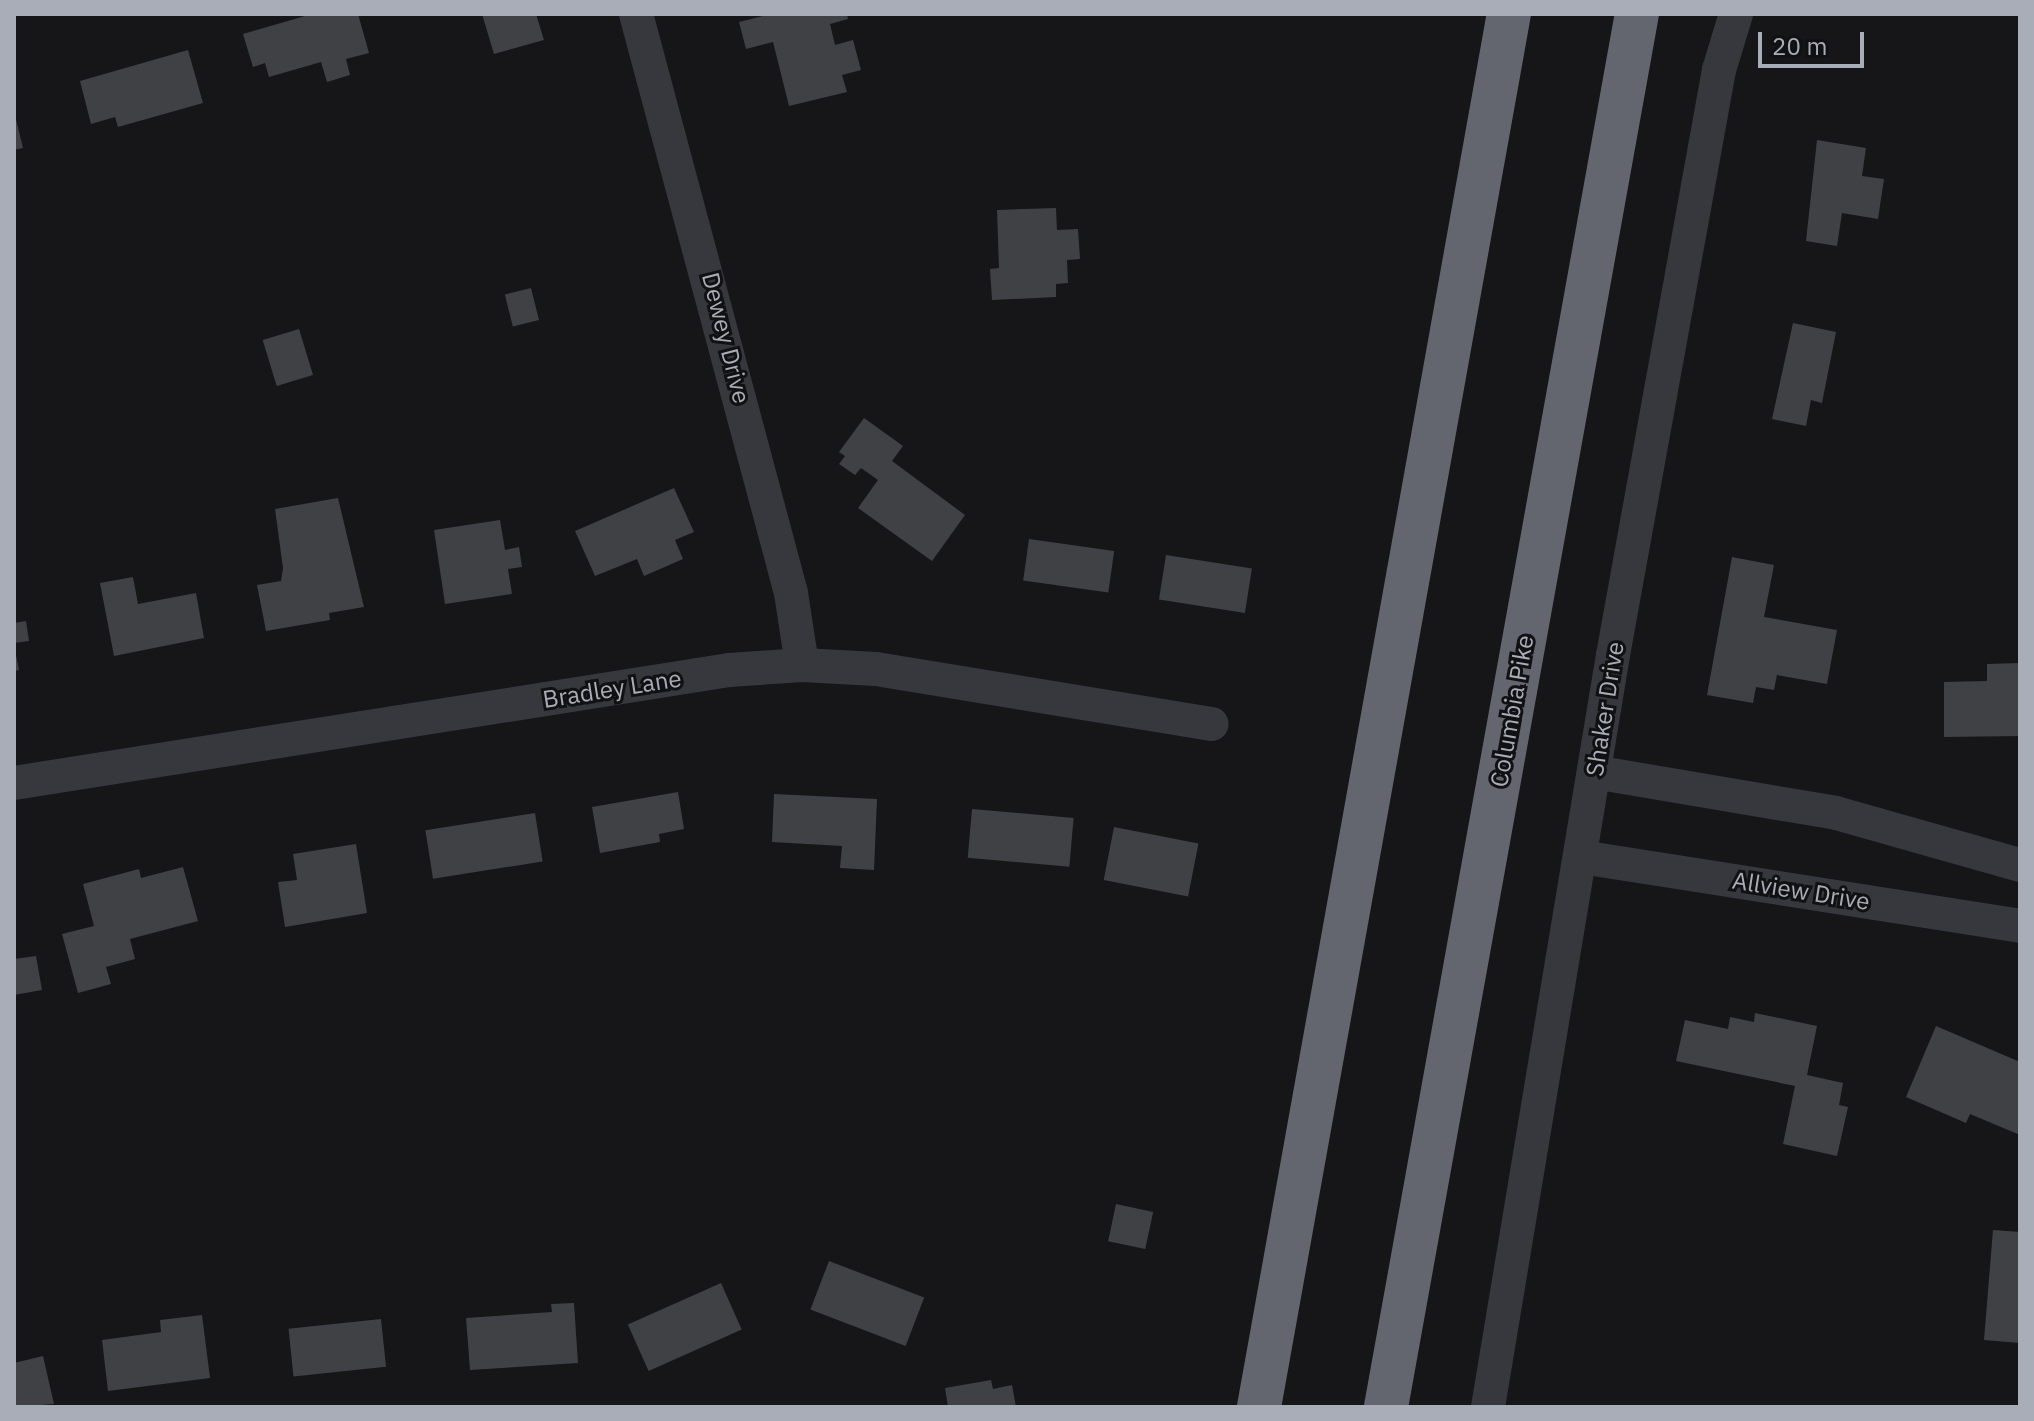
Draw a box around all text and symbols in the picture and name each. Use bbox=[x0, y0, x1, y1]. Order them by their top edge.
scale bar bbox=[1762, 16, 1868, 66]
text: 20 m bbox=[1772, 30, 1827, 62]
street label: Dewey Drive bbox=[696, 270, 756, 406]
street label: Columbia Pike bbox=[1484, 633, 1540, 789]
street label: Shaker Drive bbox=[1580, 640, 1630, 778]
street label: Bradley Lane bbox=[541, 664, 683, 714]
street label: Allview Drive bbox=[1730, 866, 1872, 916]

